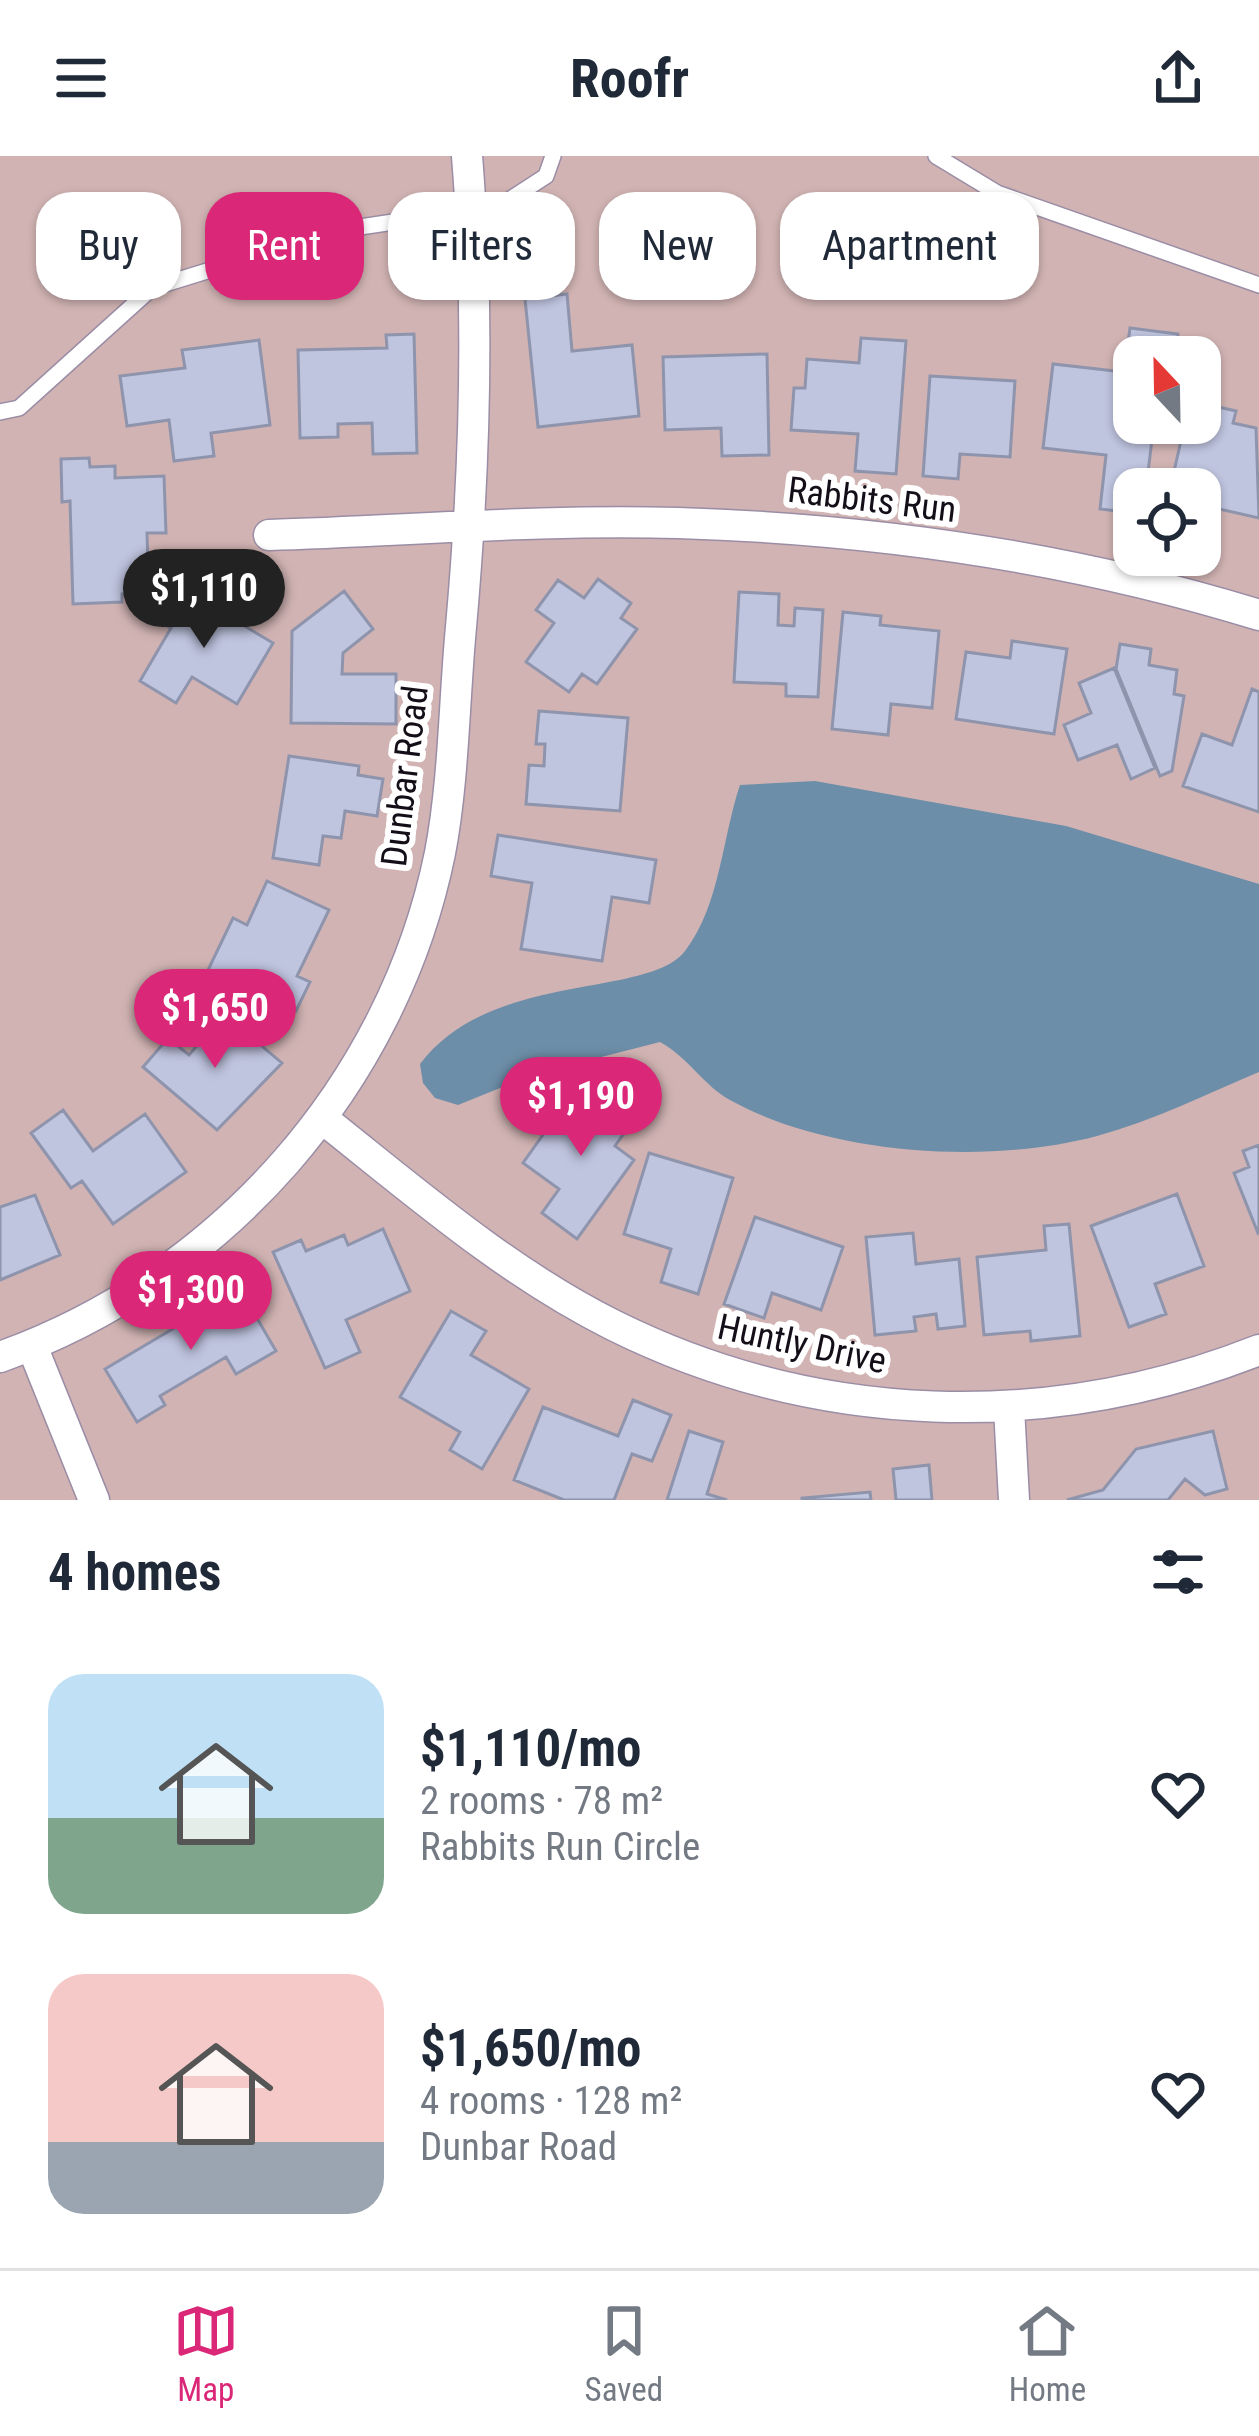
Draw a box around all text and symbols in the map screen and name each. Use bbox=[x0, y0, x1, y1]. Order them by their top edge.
icon: menu bbox=[48, 45, 114, 111]
icon: share bbox=[1145, 45, 1211, 111]
text: Roofr bbox=[570, 47, 689, 110]
chip: Buy bbox=[36, 192, 181, 300]
chip: Rent bbox=[205, 192, 364, 300]
chip: Filters bbox=[388, 192, 575, 300]
chip: New bbox=[599, 192, 756, 300]
chip: Apartment bbox=[780, 192, 1039, 300]
north arrow bbox=[1113, 336, 1221, 444]
map controls bbox=[1113, 336, 1221, 576]
button: locate bbox=[1113, 468, 1221, 576]
street label: Rabbits Run bbox=[785, 469, 959, 531]
pin: $1,110 bbox=[106, 549, 302, 651]
text: $1,110 bbox=[150, 565, 258, 611]
street label: Dunbar Road bbox=[373, 683, 437, 869]
pin: $1,650 bbox=[117, 969, 313, 1071]
text: $1,650 bbox=[161, 985, 269, 1031]
pin: $1,190 bbox=[483, 1057, 679, 1159]
text: $1,190 bbox=[527, 1073, 635, 1119]
pin: $1,300 bbox=[93, 1251, 289, 1353]
text: $1,300 bbox=[137, 1267, 245, 1313]
street label: Huntly Drive bbox=[714, 1306, 890, 1382]
icon: filters bbox=[1145, 1539, 1211, 1605]
text: 4 homes bbox=[48, 1543, 221, 1602]
text: $1,110/mo bbox=[420, 1719, 641, 1778]
icon: home bbox=[144, 1722, 288, 1866]
icon: heart bbox=[1145, 1761, 1211, 1827]
text: 2 rooms · 78 m² bbox=[420, 1778, 663, 1824]
text: Rabbits Run Circle bbox=[420, 1824, 700, 1870]
text: $1,650/mo bbox=[420, 2019, 641, 2078]
icon: home bbox=[144, 2022, 288, 2166]
icon: heart bbox=[1145, 2061, 1211, 2127]
text: 4 rooms · 128 m² bbox=[420, 2078, 682, 2124]
text: Dunbar Road bbox=[420, 2124, 617, 2170]
tab: Map bbox=[173, 2298, 239, 2409]
tab: Saved bbox=[585, 2298, 663, 2409]
tab: Home bbox=[1009, 2298, 1086, 2409]

